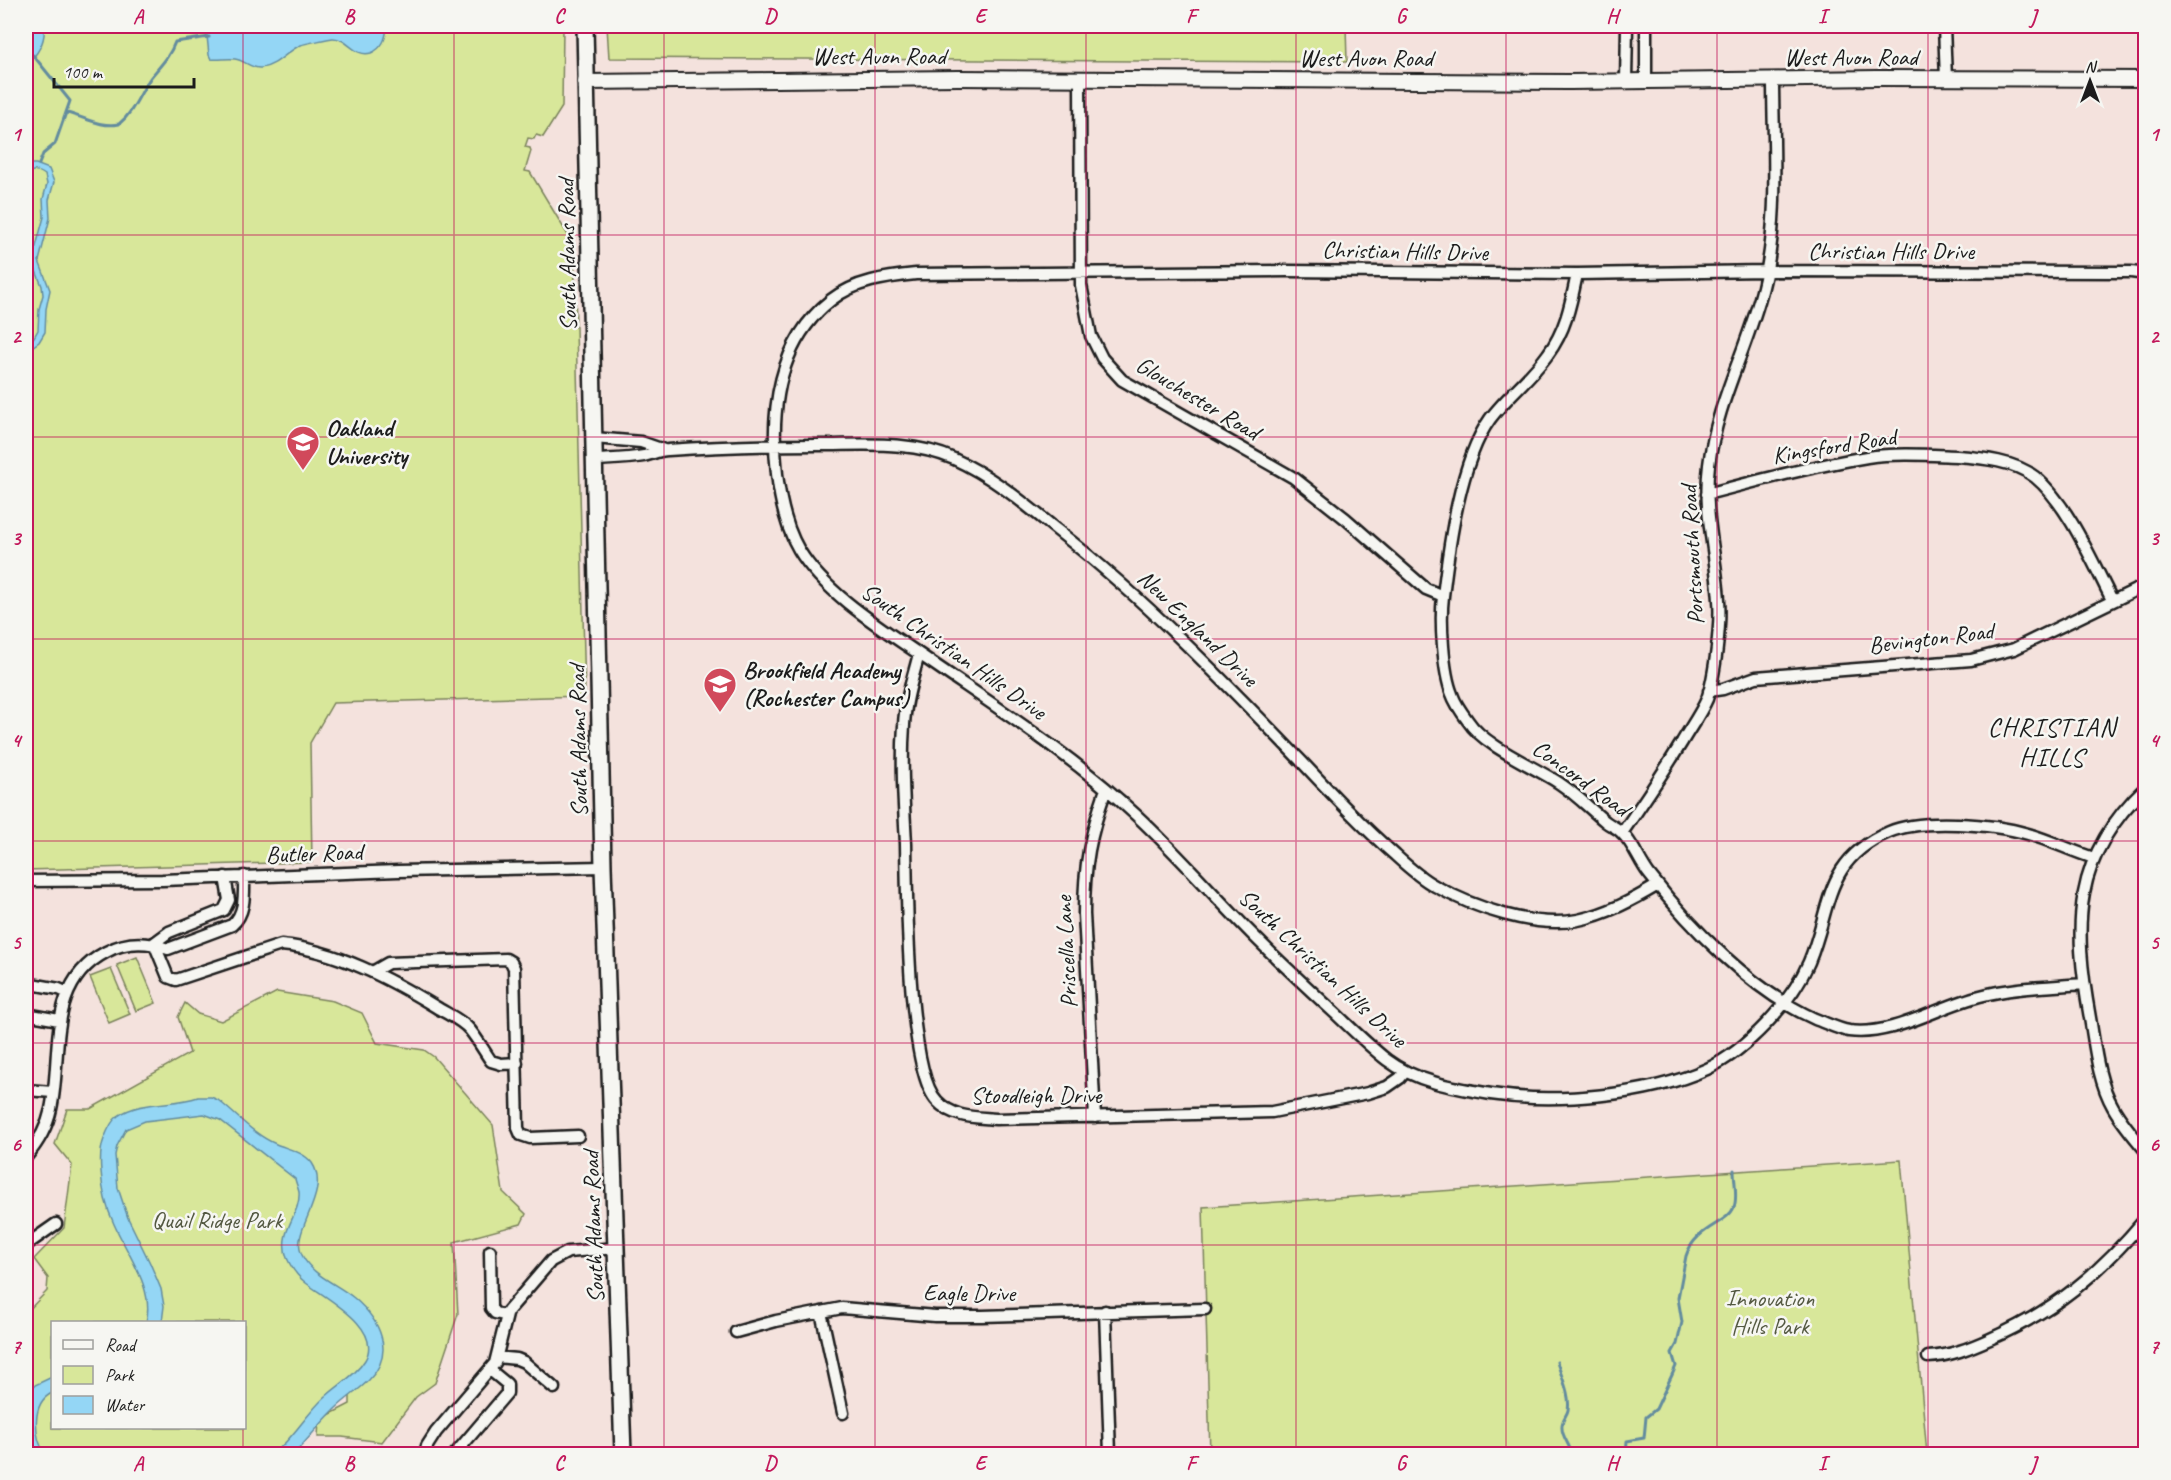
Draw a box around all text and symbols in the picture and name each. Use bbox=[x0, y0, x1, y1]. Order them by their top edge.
text: A bbox=[133, 4, 145, 29]
text: B bbox=[344, 4, 356, 29]
text: C bbox=[554, 4, 566, 29]
text: D bbox=[764, 4, 778, 29]
text: E bbox=[975, 4, 989, 29]
text: F bbox=[1186, 4, 1200, 29]
text: G bbox=[1396, 4, 1409, 29]
text: H bbox=[1606, 4, 1621, 29]
text: I bbox=[1818, 4, 1831, 29]
text: J bbox=[2028, 4, 2040, 29]
street label: West Avon Road bbox=[812, 41, 949, 71]
street label: West Avon Road bbox=[1784, 42, 1921, 72]
street label: West Avon Road bbox=[1299, 43, 1436, 73]
scale bar bbox=[54, 51, 194, 89]
north arrow bbox=[2060, 51, 2120, 111]
text: N bbox=[2085, 57, 2098, 77]
text: 100 m bbox=[63, 61, 104, 83]
text: 1 bbox=[12, 122, 23, 147]
text: 1 bbox=[2150, 122, 2161, 147]
street label: South Adams Road bbox=[551, 175, 583, 331]
street label: Christian Hills Drive bbox=[1322, 235, 1490, 267]
street label: Christian Hills Drive bbox=[1808, 236, 1976, 266]
text: 2 bbox=[12, 324, 23, 349]
text: 2 bbox=[2150, 324, 2161, 349]
street label: Glouchester Road bbox=[1131, 349, 1268, 449]
place label: Oakland University bbox=[326, 413, 410, 471]
street label: Kingsford Road bbox=[1770, 421, 1901, 471]
school or university icon: Oakland University bbox=[285, 424, 321, 471]
street label: Portsmouth Road bbox=[1673, 481, 1711, 625]
text: 3 bbox=[12, 526, 23, 551]
text: 3 bbox=[2150, 526, 2161, 551]
street label: New England Drive bbox=[1131, 563, 1266, 695]
street label: South Christian Hills Drive bbox=[856, 576, 1054, 727]
street label: Bevington Road bbox=[1867, 615, 1999, 661]
place label: Brookfield Academy (Rochester Campus) bbox=[743, 655, 911, 713]
street label: South Adams Road bbox=[562, 661, 594, 817]
school or university icon: Brookfield Academy (Rochester Campus) bbox=[702, 666, 738, 713]
district label: CHRISTIAN HILLS bbox=[1988, 711, 2119, 774]
text: 4 bbox=[12, 728, 24, 753]
text: 4 bbox=[2150, 728, 2162, 753]
street label: Concord Road bbox=[1527, 733, 1638, 825]
street label: Butler Road bbox=[265, 836, 366, 870]
street label: South Christian Hills Drive bbox=[1233, 882, 1415, 1055]
street label: Priscella Lane bbox=[1048, 893, 1084, 1009]
text: 5 bbox=[12, 930, 23, 955]
text: 5 bbox=[2150, 930, 2161, 955]
street label: Stoodleigh Drive bbox=[971, 1080, 1104, 1110]
text: 6 bbox=[11, 1132, 22, 1157]
text: 6 bbox=[2149, 1132, 2160, 1157]
street label: South Adams Road bbox=[575, 1147, 611, 1304]
park label: Quail Ridge Park bbox=[152, 1205, 284, 1235]
street label: Eagle Drive bbox=[923, 1278, 1017, 1308]
park label: Innovation Hills Park bbox=[1726, 1283, 1815, 1341]
legend bbox=[51, 1321, 246, 1429]
text: 7 bbox=[12, 1334, 23, 1359]
text: Road bbox=[105, 1334, 138, 1356]
text: 7 bbox=[2150, 1334, 2161, 1359]
text: Park bbox=[105, 1364, 135, 1386]
text: Water bbox=[105, 1394, 146, 1416]
text: A bbox=[133, 1451, 145, 1476]
text: B bbox=[344, 1451, 356, 1476]
text: C bbox=[554, 1451, 566, 1476]
text: D bbox=[764, 1451, 778, 1476]
text: E bbox=[975, 1451, 989, 1476]
text: F bbox=[1186, 1451, 1200, 1476]
text: G bbox=[1396, 1451, 1409, 1476]
text: H bbox=[1606, 1451, 1621, 1476]
text: I bbox=[1818, 1451, 1831, 1476]
text: J bbox=[2028, 1451, 2040, 1476]

